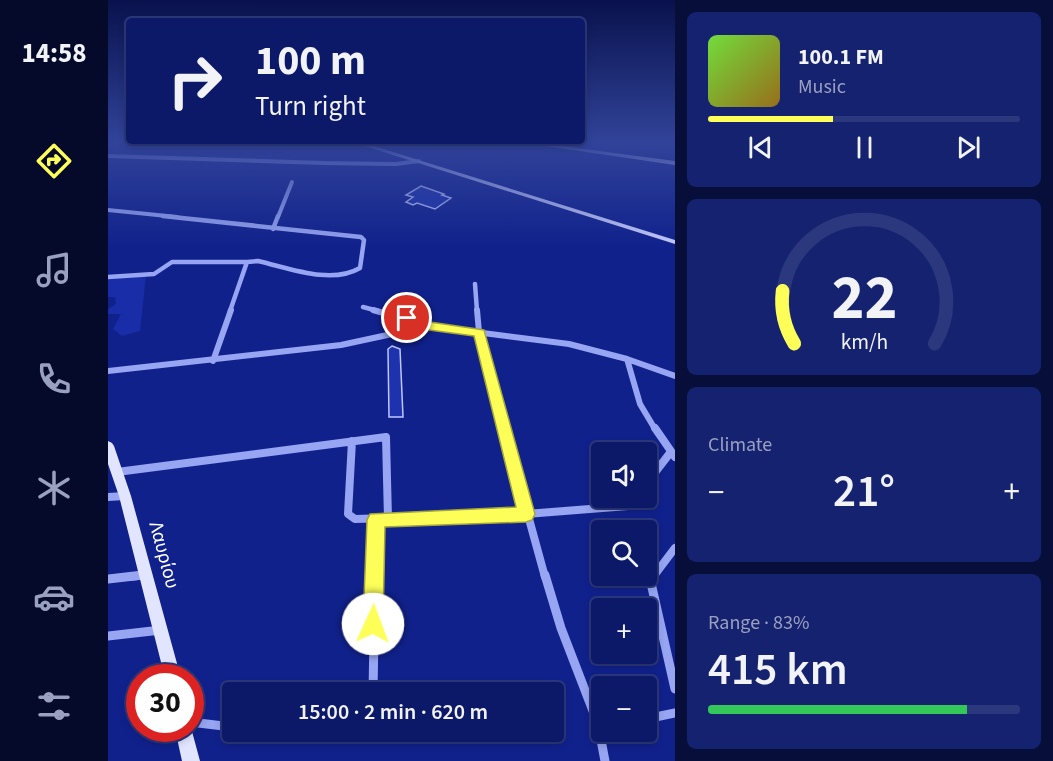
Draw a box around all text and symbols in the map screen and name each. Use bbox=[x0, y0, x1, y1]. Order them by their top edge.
text: 100 m bbox=[255, 31, 366, 91]
text: 14:58 bbox=[21, 34, 87, 73]
text: 100.1 FM bbox=[798, 41, 884, 73]
icon: right bbox=[156, 42, 234, 120]
text: Music bbox=[798, 73, 846, 101]
text: Turn right bbox=[255, 87, 366, 126]
icon: previous bbox=[744, 131, 777, 164]
icon: pause bbox=[848, 131, 881, 164]
icon: next bbox=[952, 131, 985, 164]
icon: directions bbox=[33, 140, 75, 182]
icon: music bbox=[33, 249, 75, 291]
text: 22 bbox=[831, 254, 897, 343]
pin bbox=[381, 292, 432, 343]
icon: arrive bbox=[390, 301, 423, 334]
text: km/h bbox=[840, 327, 888, 358]
icon: phone bbox=[33, 358, 75, 400]
text: Climate bbox=[708, 431, 772, 459]
map controls bbox=[591, 442, 657, 742]
button: sound bbox=[591, 442, 657, 508]
text: 21° bbox=[833, 460, 895, 524]
icon: climate bbox=[33, 467, 75, 509]
text: − bbox=[708, 469, 724, 516]
text: + bbox=[1004, 469, 1020, 516]
street label: Λαυρίου bbox=[142, 518, 186, 592]
button: search bbox=[591, 520, 657, 586]
icon: car bbox=[33, 576, 75, 618]
position arrow bbox=[341, 592, 405, 656]
button: + bbox=[591, 598, 657, 664]
text: Range · 83% bbox=[708, 609, 809, 637]
text: 415 km bbox=[708, 638, 848, 702]
speed limit sign: 30 bbox=[126, 664, 204, 742]
button: − bbox=[591, 676, 657, 742]
icon: filters bbox=[33, 685, 75, 727]
text: 15:00 · 2 min · 620 m bbox=[298, 696, 488, 728]

